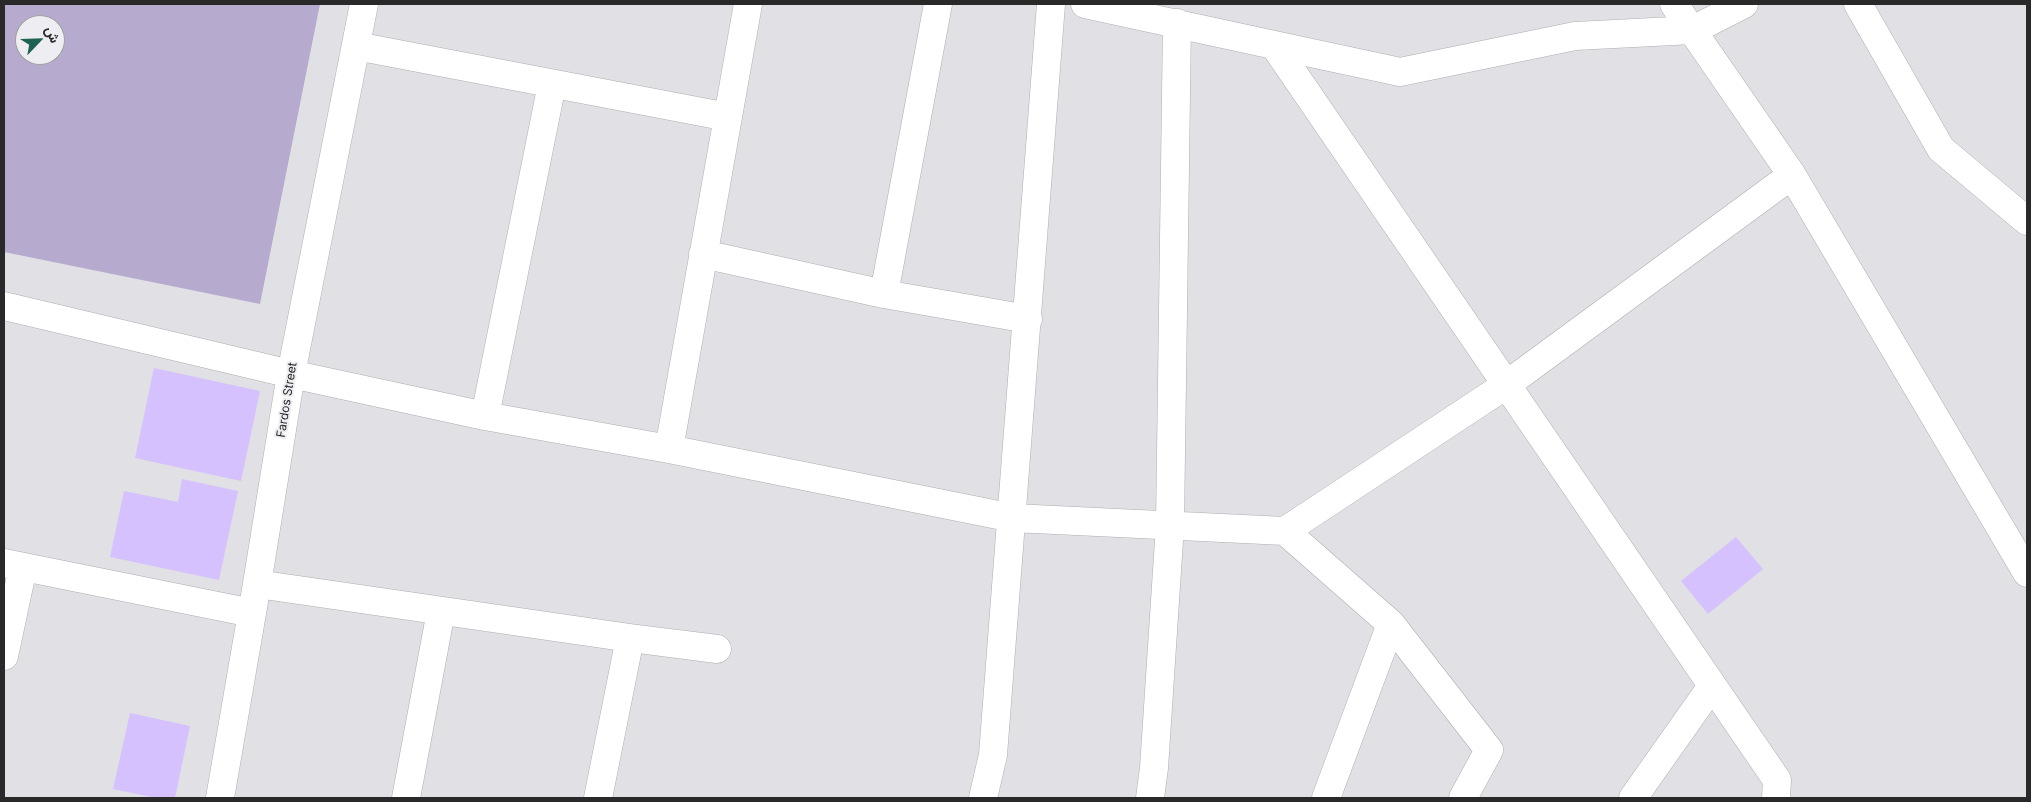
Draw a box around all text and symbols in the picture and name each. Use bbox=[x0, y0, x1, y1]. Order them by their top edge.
north arrow bbox=[15, 15, 65, 65]
text: ش bbox=[42, 23, 64, 45]
street label: Fardos Street bbox=[274, 361, 300, 439]

